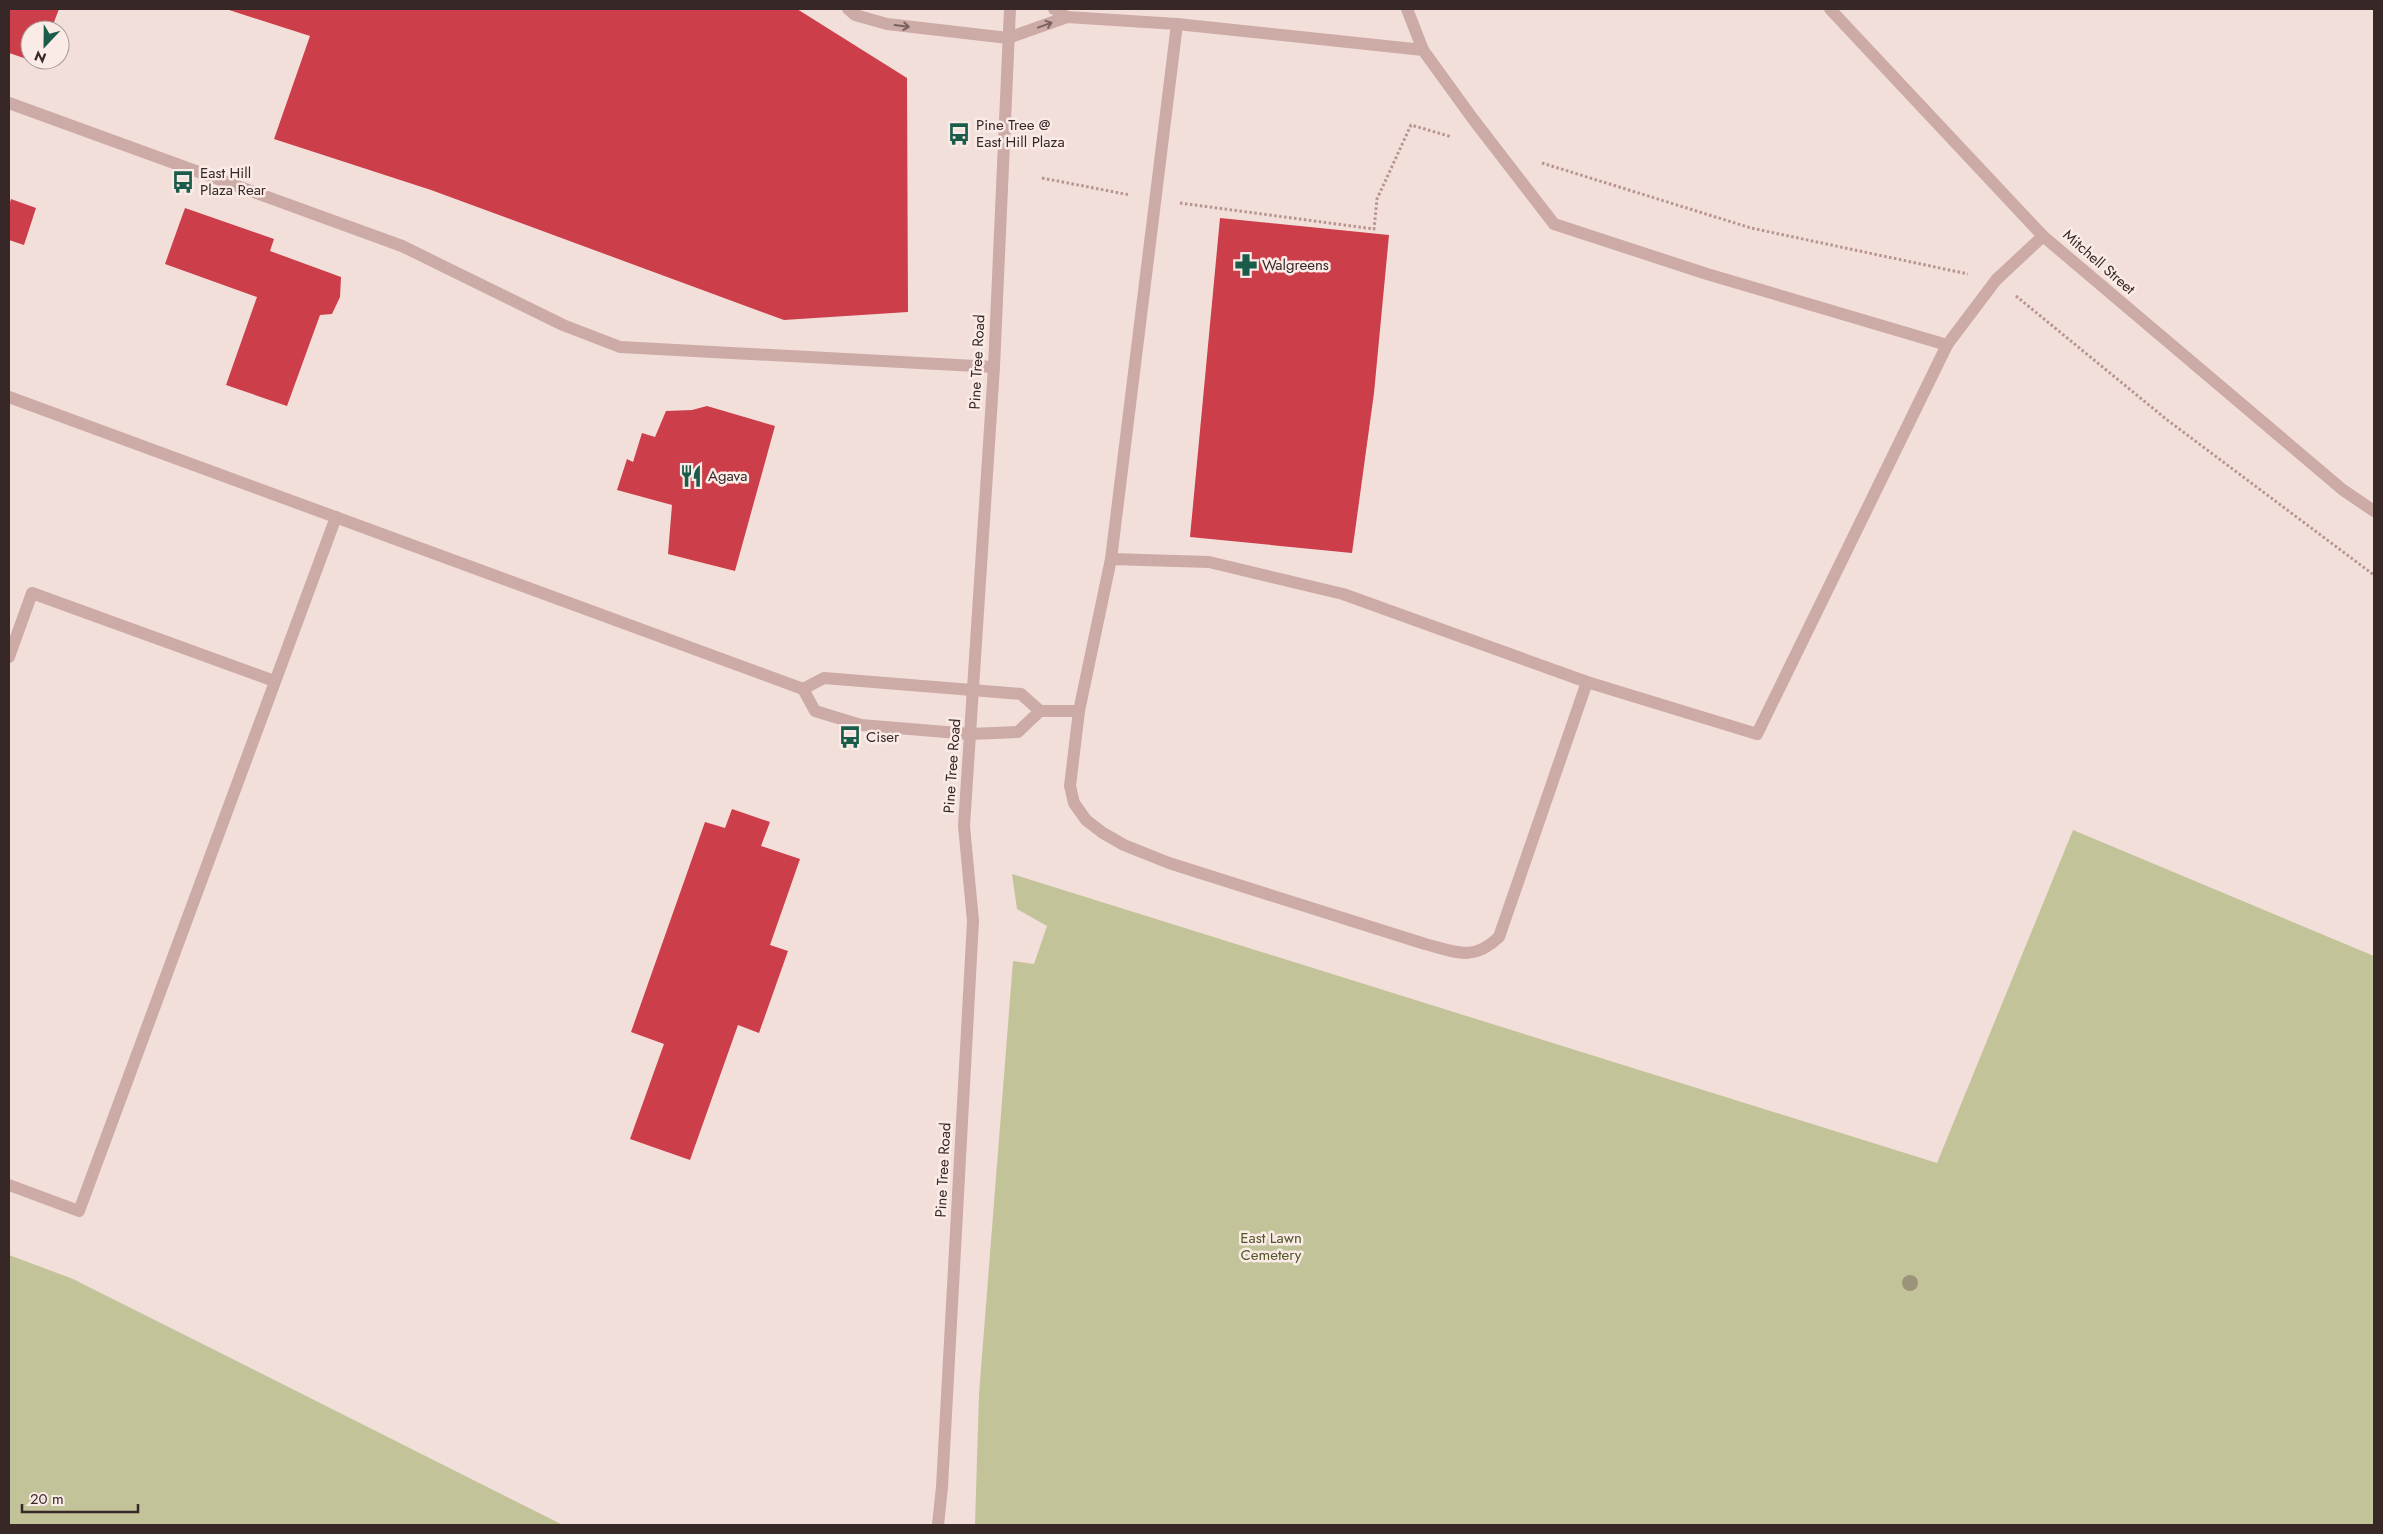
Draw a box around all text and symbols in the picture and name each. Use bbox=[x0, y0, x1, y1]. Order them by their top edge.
north arrow bbox=[20, 20, 70, 70]
one-way arrow bbox=[1036, 20, 1052, 29]
one-way arrow bbox=[894, 21, 910, 31]
text: N bbox=[31, 46, 49, 68]
place label: Pine Tree @ East Hill Plaza bbox=[976, 114, 1065, 153]
bus stop icon: Pine Tree @ East Hill Plaza bbox=[946, 121, 972, 147]
place label: East Hill Plaza Rear bbox=[200, 162, 267, 201]
bus stop icon: East Hill Plaza Rear bbox=[170, 169, 196, 195]
street label: Mitchell Street bbox=[2058, 224, 2140, 300]
pharmacy icon: Walgreens bbox=[1233, 252, 1259, 278]
place label: Walgreens bbox=[1262, 254, 1329, 276]
street label: Pine Tree Road bbox=[964, 314, 990, 410]
restaurant icon: Agava bbox=[678, 463, 704, 489]
place label: Agava bbox=[708, 465, 747, 487]
street label: Pine Tree Road bbox=[938, 718, 966, 814]
bus stop icon: Ciser bbox=[837, 724, 863, 750]
place label: Ciser bbox=[866, 726, 900, 748]
street label: Pine Tree Road bbox=[930, 1122, 956, 1218]
park label: East Lawn Cemetery bbox=[1240, 1227, 1302, 1266]
scale bar bbox=[22, 1482, 139, 1514]
text: 20 m bbox=[30, 1488, 64, 1510]

